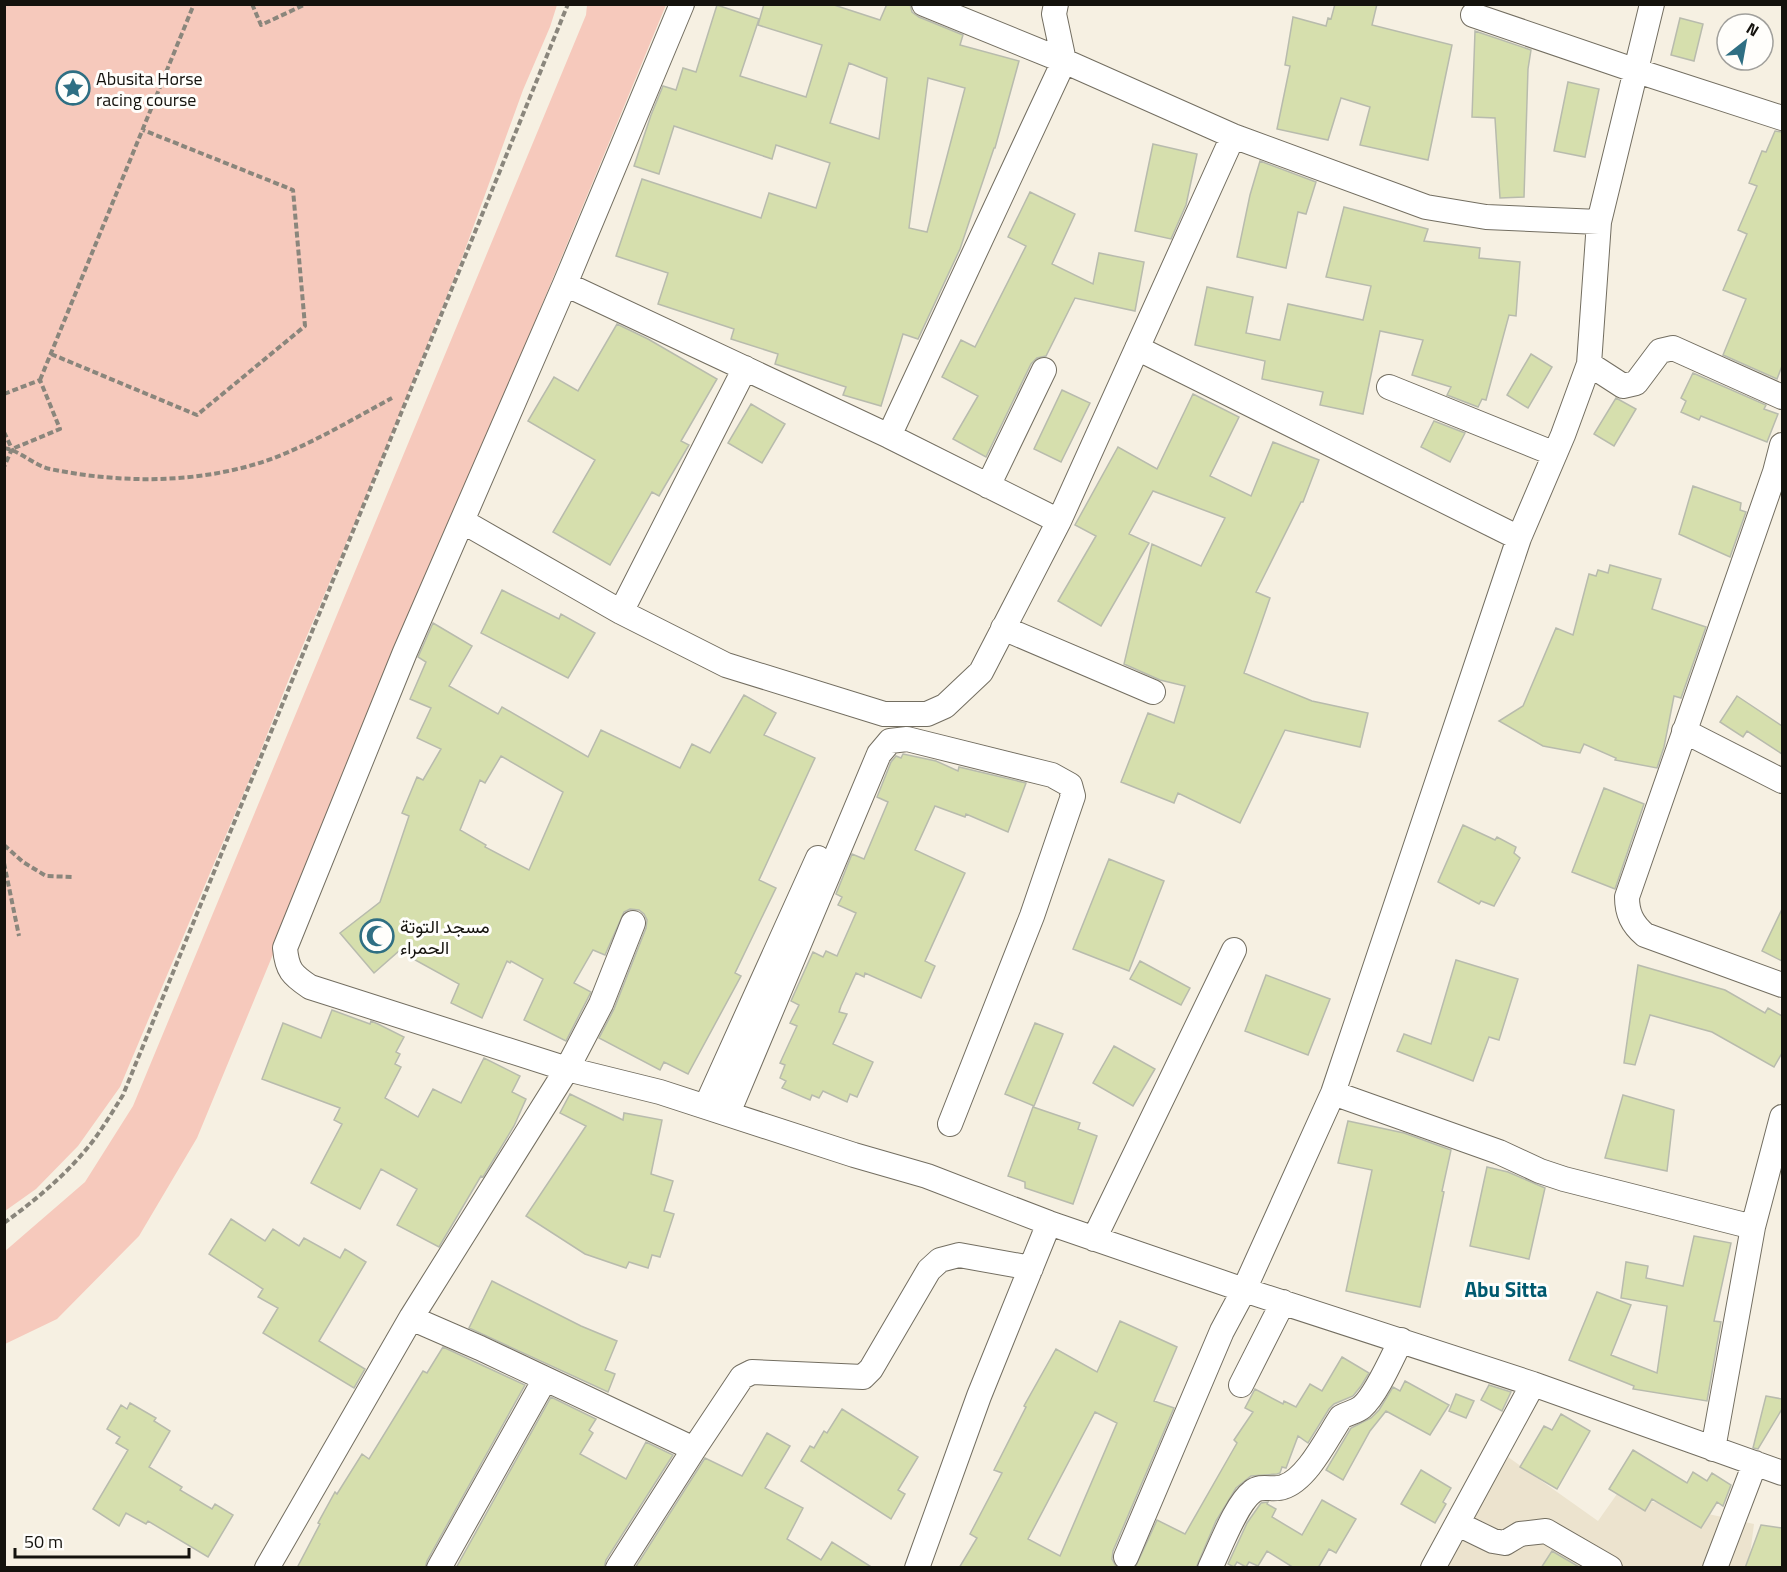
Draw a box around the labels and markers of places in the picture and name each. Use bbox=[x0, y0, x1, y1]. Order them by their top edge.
place label: Abusita Horse racing course bbox=[96, 65, 203, 113]
place icon: Abusita Horse racing course bbox=[55, 70, 91, 106]
place label: مسجد التوتة الحمراء bbox=[400, 913, 490, 961]
mosque icon: مسجد التوتة الحمراء bbox=[359, 918, 395, 954]

